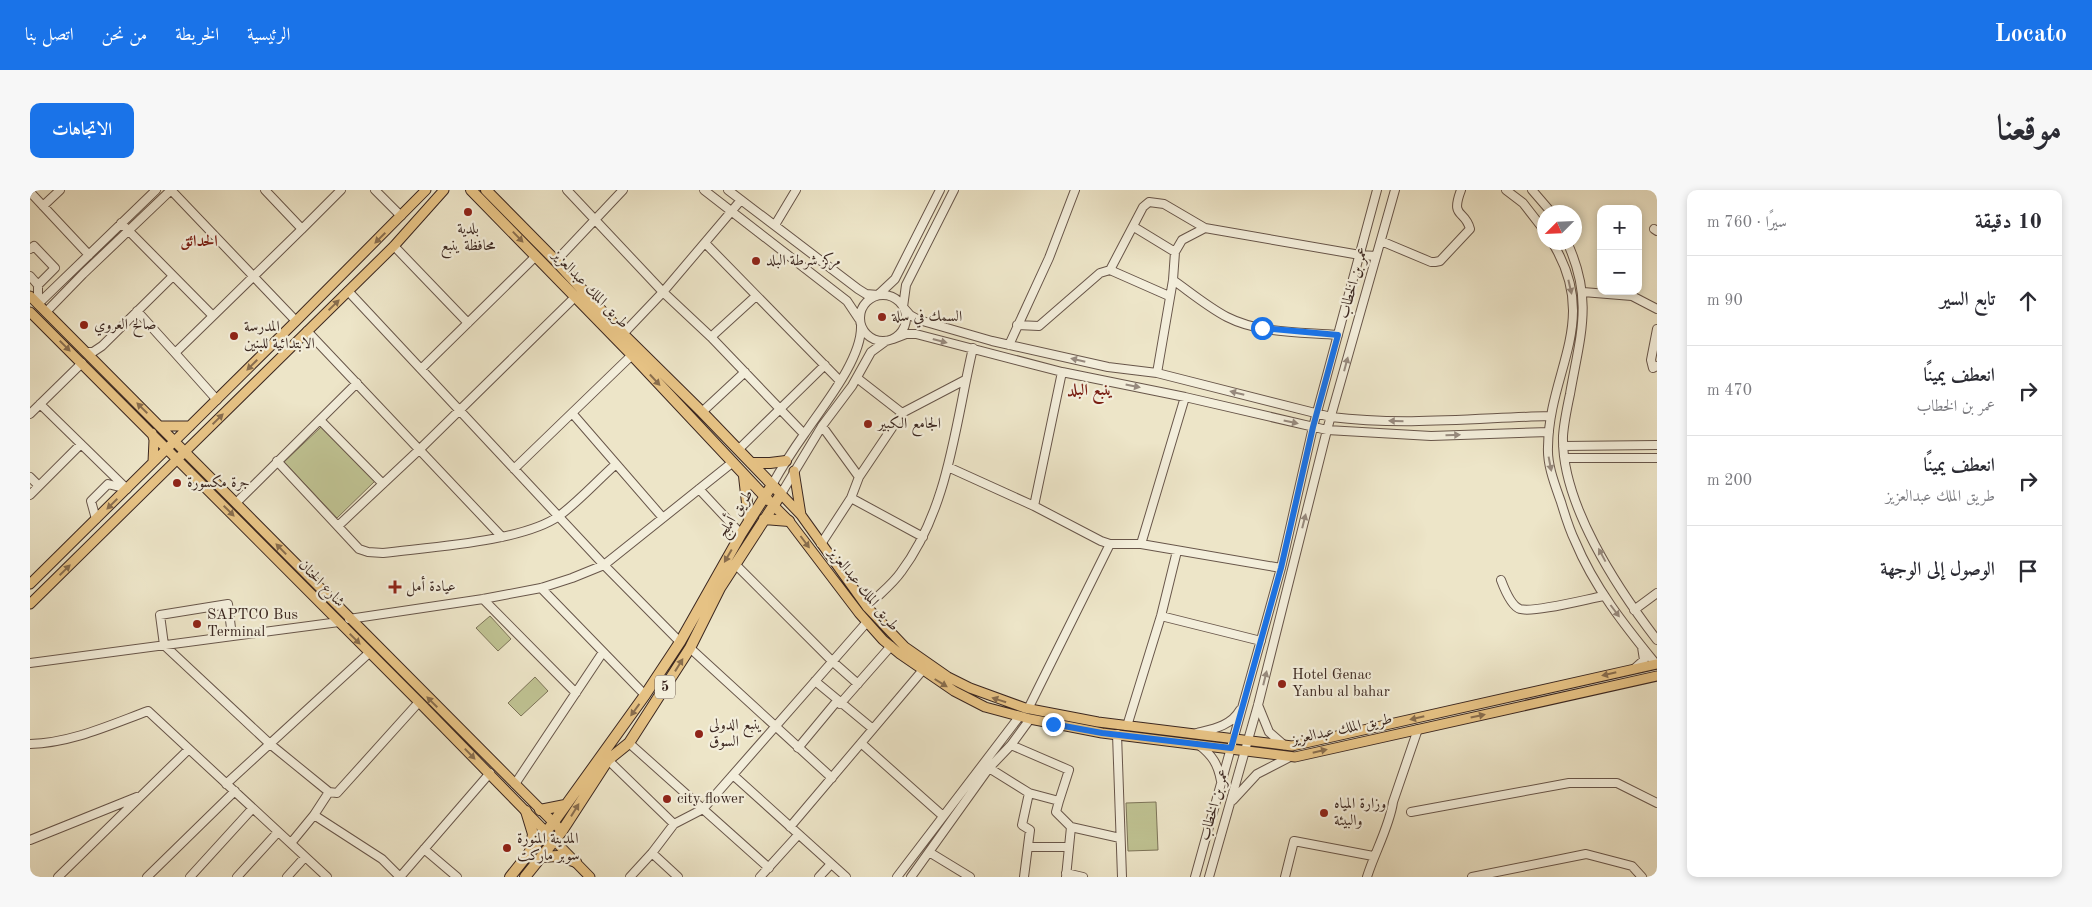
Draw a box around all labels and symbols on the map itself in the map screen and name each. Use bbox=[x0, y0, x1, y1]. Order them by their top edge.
north arrow bbox=[1537, 205, 1582, 250]
marker: بلدية محافظة ينبع bbox=[462, 206, 474, 218]
place label: بلدية محافظة ينبع bbox=[441, 222, 495, 259]
one-way arrow bbox=[512, 231, 524, 243]
one-way arrow bbox=[374, 232, 386, 244]
district label: الحدائق bbox=[180, 234, 218, 251]
street label: عمر بن الخطاب bbox=[1337, 246, 1372, 321]
street label: طريق الملك عبدالعزيز bbox=[547, 247, 631, 333]
place label: مركز شرطة البلد bbox=[766, 252, 841, 271]
marker: مركز شرطة البلد bbox=[750, 255, 762, 267]
one-way arrow bbox=[1566, 280, 1574, 295]
one-way arrow bbox=[328, 299, 340, 311]
place label: السمك في سلة bbox=[891, 309, 962, 328]
marker: السمك في سلة bbox=[876, 311, 888, 323]
route start bbox=[1251, 317, 1274, 340]
place label: صالح العروي bbox=[94, 318, 157, 338]
marker: صالح العروي bbox=[78, 319, 90, 331]
place label: المدرسة الابتدائية للبنين bbox=[244, 320, 315, 352]
marker: المدرسة الابتدائية للبنين bbox=[228, 330, 240, 342]
one-way arrow bbox=[933, 337, 948, 345]
one-way arrow bbox=[58, 340, 70, 352]
one-way arrow bbox=[1070, 356, 1085, 364]
one-way arrow bbox=[1342, 356, 1350, 371]
one-way arrow bbox=[246, 359, 258, 371]
one-way arrow bbox=[649, 373, 661, 385]
district label: ينبع البلد bbox=[1067, 382, 1113, 405]
one-way arrow bbox=[1125, 382, 1140, 390]
one-way arrow bbox=[1229, 389, 1244, 397]
one-way arrow bbox=[137, 402, 149, 414]
one-way arrow bbox=[212, 413, 224, 425]
place label: الجامع الكبير bbox=[876, 415, 941, 437]
one-way arrow bbox=[1388, 417, 1404, 425]
marker: الجامع الكبير bbox=[862, 418, 874, 430]
one-way arrow bbox=[1284, 418, 1299, 426]
one-way arrow bbox=[1445, 431, 1461, 439]
one-way arrow bbox=[1546, 456, 1554, 471]
place label: جرة مكسورة bbox=[187, 474, 250, 491]
marker: جرة مكسورة bbox=[171, 477, 183, 489]
street label: طريق أملج bbox=[711, 485, 761, 543]
one-way arrow bbox=[106, 497, 118, 509]
one-way arrow bbox=[223, 504, 235, 516]
one-way arrow bbox=[1301, 513, 1309, 528]
one-way arrow bbox=[800, 535, 810, 549]
one-way arrow bbox=[275, 543, 287, 555]
street label: طريق الملك عبدالعزيز bbox=[823, 544, 901, 635]
one-way arrow bbox=[1598, 548, 1606, 562]
one-way arrow bbox=[724, 550, 733, 563]
street label: شارع الحنان bbox=[292, 558, 347, 613]
one-way arrow bbox=[59, 564, 71, 576]
place label: عيادة أمل bbox=[406, 575, 456, 597]
marker: عيادة أمل bbox=[388, 580, 402, 594]
one-way arrow bbox=[1609, 604, 1620, 617]
place label: SAPTCO Bus Terminal bbox=[207, 608, 298, 640]
marker: SAPTCO Bus Terminal bbox=[191, 618, 203, 630]
one-way arrow bbox=[349, 633, 361, 645]
one-way arrow bbox=[674, 658, 684, 671]
place label: Hotel Genac Yanbu al bahar bbox=[1292, 668, 1390, 700]
one-way arrow bbox=[1602, 670, 1617, 678]
one-way arrow bbox=[1261, 671, 1269, 686]
road number: 5 bbox=[655, 676, 675, 698]
one-way arrow bbox=[934, 678, 947, 687]
marker: Hotel Genac Yanbu al bahar bbox=[1276, 678, 1288, 690]
one-way arrow bbox=[426, 696, 438, 708]
one-way arrow bbox=[991, 696, 1006, 704]
one-way arrow bbox=[629, 703, 640, 716]
one-way arrow bbox=[1471, 711, 1487, 719]
street label: طريق الملك عبدالعزيز bbox=[1288, 712, 1394, 749]
route end bbox=[1042, 713, 1065, 736]
one-way arrow bbox=[1408, 714, 1424, 722]
place label: ينبع الدولى السوق bbox=[709, 718, 762, 750]
marker: ينبع الدولى السوق bbox=[693, 728, 705, 740]
one-way arrow bbox=[464, 747, 476, 759]
one-way arrow bbox=[1312, 747, 1327, 755]
street label: عمر بن الخطاب bbox=[1198, 768, 1233, 843]
place label: city flower bbox=[677, 792, 744, 807]
marker: city flower bbox=[661, 793, 673, 805]
place label: وزارة المياه والبيئة bbox=[1334, 797, 1386, 829]
one-way arrow bbox=[570, 803, 580, 817]
marker: وزارة المياه والبيئة bbox=[1318, 807, 1330, 819]
place label: المدينة المنورة سوبر ماركت bbox=[517, 832, 579, 864]
marker: المدينة المنورة سوبر ماركت bbox=[501, 842, 513, 854]

